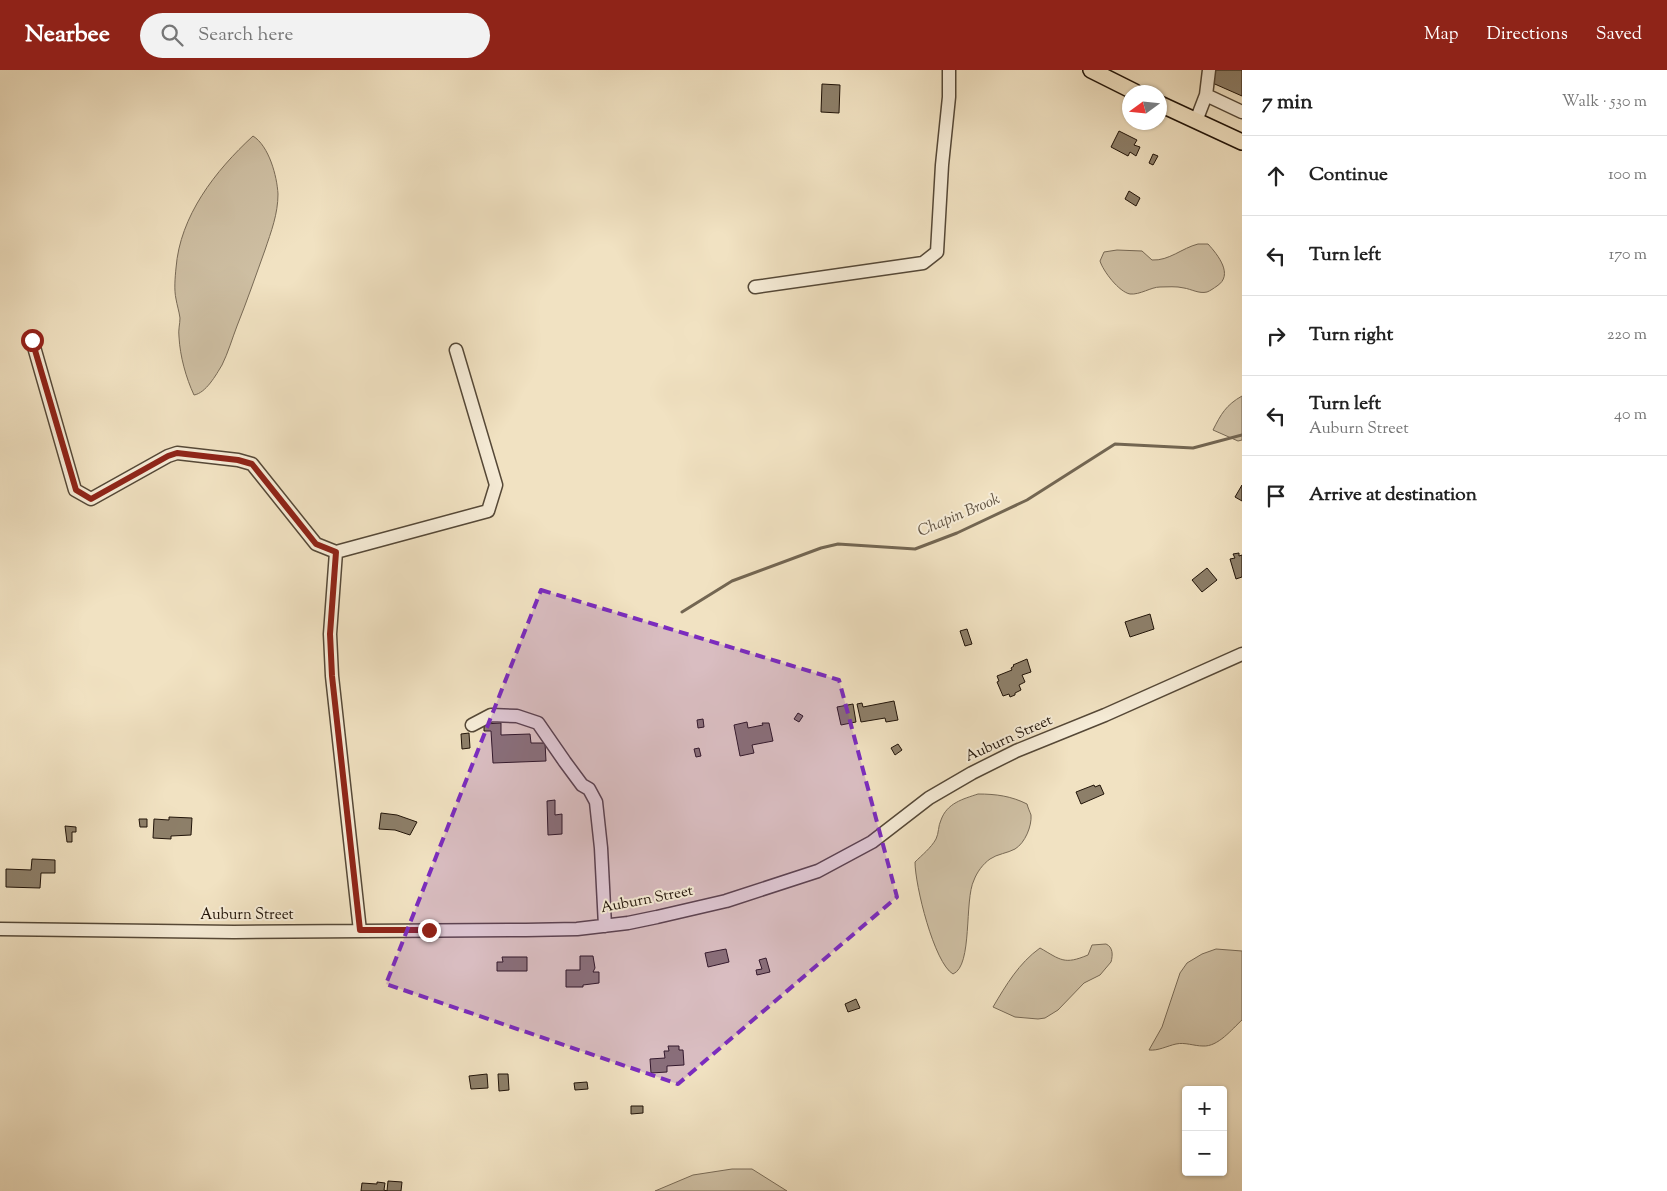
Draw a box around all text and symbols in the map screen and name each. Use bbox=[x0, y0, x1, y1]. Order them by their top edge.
search box bbox=[140, 13, 490, 58]
text: Nearbee bbox=[25, 18, 110, 52]
icon: search bbox=[158, 21, 186, 49]
text: Search here bbox=[198, 22, 293, 49]
text: Map bbox=[1424, 22, 1459, 48]
text: Directions bbox=[1487, 22, 1568, 48]
text: Saved bbox=[1596, 22, 1642, 48]
north arrow bbox=[1122, 85, 1167, 130]
text: 7 min bbox=[1262, 88, 1313, 118]
text: Walk · 530 m bbox=[1562, 91, 1647, 114]
icon: ahead bbox=[1262, 162, 1290, 190]
text: Continue bbox=[1309, 162, 1388, 189]
text: 100 m bbox=[1608, 164, 1647, 187]
icon: left bbox=[1262, 242, 1290, 270]
text: Turn left bbox=[1309, 242, 1381, 269]
text: 170 m bbox=[1609, 244, 1647, 267]
icon: right bbox=[1262, 322, 1290, 350]
text: Turn right bbox=[1309, 322, 1393, 349]
text: 220 m bbox=[1607, 324, 1647, 347]
route start bbox=[21, 329, 44, 352]
text: Turn left bbox=[1309, 391, 1381, 418]
icon: left bbox=[1262, 402, 1290, 430]
text: 40 m bbox=[1614, 404, 1647, 427]
text: Auburn Street bbox=[1309, 418, 1409, 441]
icon: arrive bbox=[1262, 482, 1290, 510]
text: Arrive at destination bbox=[1309, 482, 1477, 509]
water label: Chapin Brook bbox=[914, 488, 1004, 544]
street label: Auburn Street bbox=[962, 710, 1056, 768]
street label: Auburn Street bbox=[599, 881, 695, 919]
street label: Auburn Street bbox=[200, 905, 294, 926]
route end bbox=[418, 919, 441, 942]
map controls bbox=[1182, 1086, 1227, 1176]
button: + bbox=[1182, 1086, 1227, 1131]
button: − bbox=[1182, 1131, 1227, 1176]

